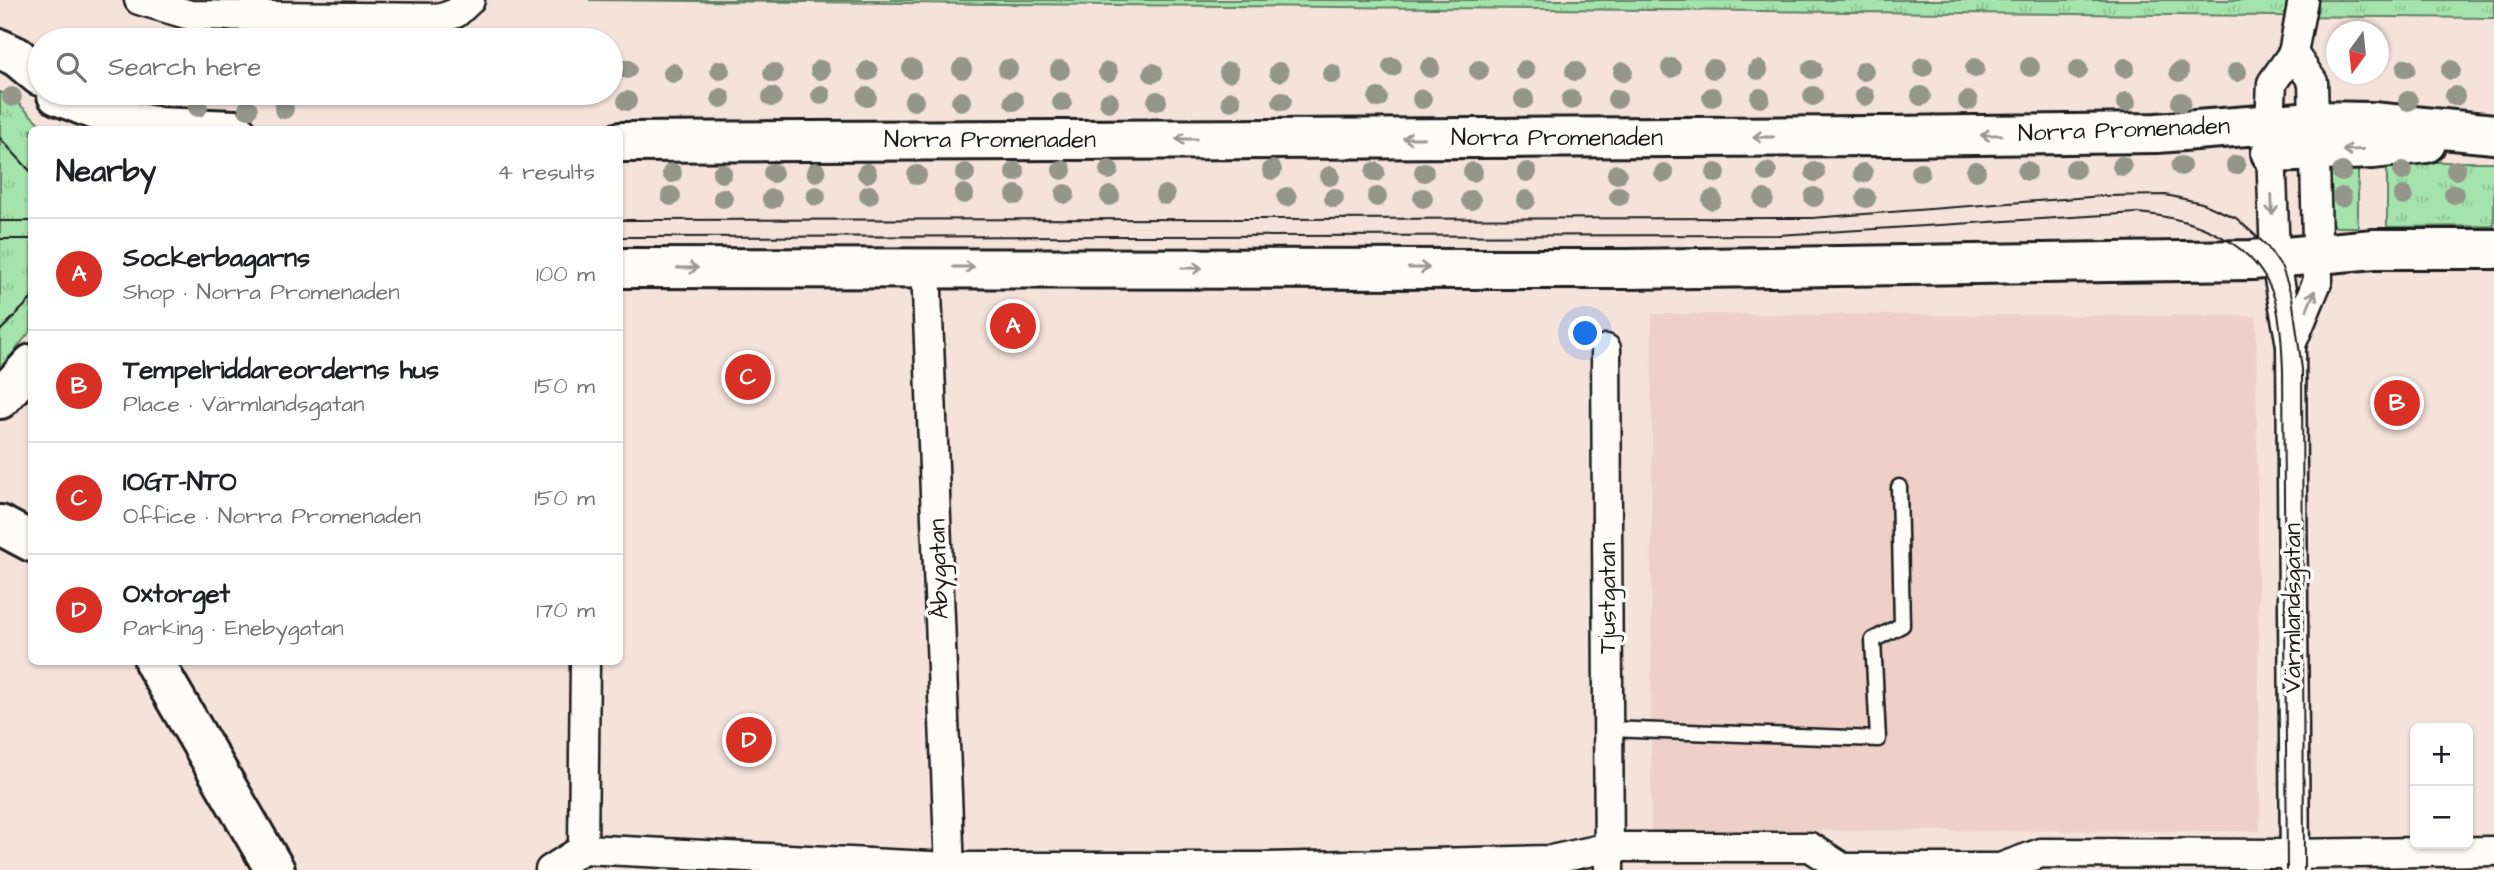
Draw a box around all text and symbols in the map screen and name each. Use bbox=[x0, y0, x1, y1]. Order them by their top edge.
north arrow bbox=[2326, 21, 2389, 84]
search box bbox=[28, 28, 623, 105]
icon: search bbox=[52, 48, 90, 86]
text: Search here bbox=[108, 49, 261, 85]
street label: Norra Promenaden bbox=[2017, 109, 2231, 151]
street label: Norra Promenaden bbox=[1451, 121, 1663, 155]
street label: Norra Promenaden bbox=[884, 123, 1096, 157]
one-way arrow bbox=[1979, 128, 2002, 142]
one-way arrow bbox=[1752, 130, 1775, 144]
one-way arrow bbox=[1402, 131, 1425, 145]
one-way arrow bbox=[1174, 132, 1197, 146]
one-way arrow bbox=[2342, 144, 2365, 157]
text: Nearby bbox=[56, 151, 156, 193]
text: 4 results bbox=[497, 156, 595, 188]
one-way arrow bbox=[2265, 193, 2278, 216]
text: Sockerbagarns bbox=[123, 240, 310, 276]
text: A bbox=[72, 258, 86, 290]
text: 100 m bbox=[536, 258, 595, 290]
one-way arrow bbox=[952, 260, 975, 274]
one-way arrow bbox=[676, 261, 699, 275]
one-way arrow bbox=[1180, 261, 1203, 275]
one-way arrow bbox=[1407, 261, 1430, 275]
text: Shop · Norra Promenaden bbox=[123, 276, 400, 308]
one-way arrow bbox=[2305, 290, 2318, 311]
pin: A bbox=[990, 300, 1036, 352]
your location bbox=[1568, 316, 1602, 350]
pin: C bbox=[725, 351, 771, 403]
text: Tempelriddareorderns hus bbox=[123, 352, 439, 388]
text: B bbox=[71, 370, 87, 402]
text: 150 m bbox=[534, 370, 595, 402]
pin: B bbox=[2374, 377, 2420, 429]
text: Place · Värmlandsgatan bbox=[123, 388, 365, 420]
text: IOGT-NTO bbox=[123, 464, 237, 500]
text: C bbox=[71, 482, 87, 514]
text: 150 m bbox=[534, 482, 595, 514]
text: Office · Norra Promenaden bbox=[123, 500, 421, 532]
street label: Åbygatan bbox=[920, 518, 959, 620]
street label: Värmlandsgatan bbox=[2276, 523, 2311, 693]
street label: Tjustgatan bbox=[1591, 542, 1626, 654]
text: Oxtorget bbox=[123, 576, 230, 612]
text: D bbox=[72, 594, 86, 626]
text: 170 m bbox=[536, 594, 595, 626]
text: Parking · Enebygatan bbox=[123, 612, 344, 644]
pin: D bbox=[726, 714, 772, 766]
map controls bbox=[2410, 723, 2473, 849]
button: + bbox=[2410, 723, 2473, 786]
button: − bbox=[2410, 786, 2473, 849]

